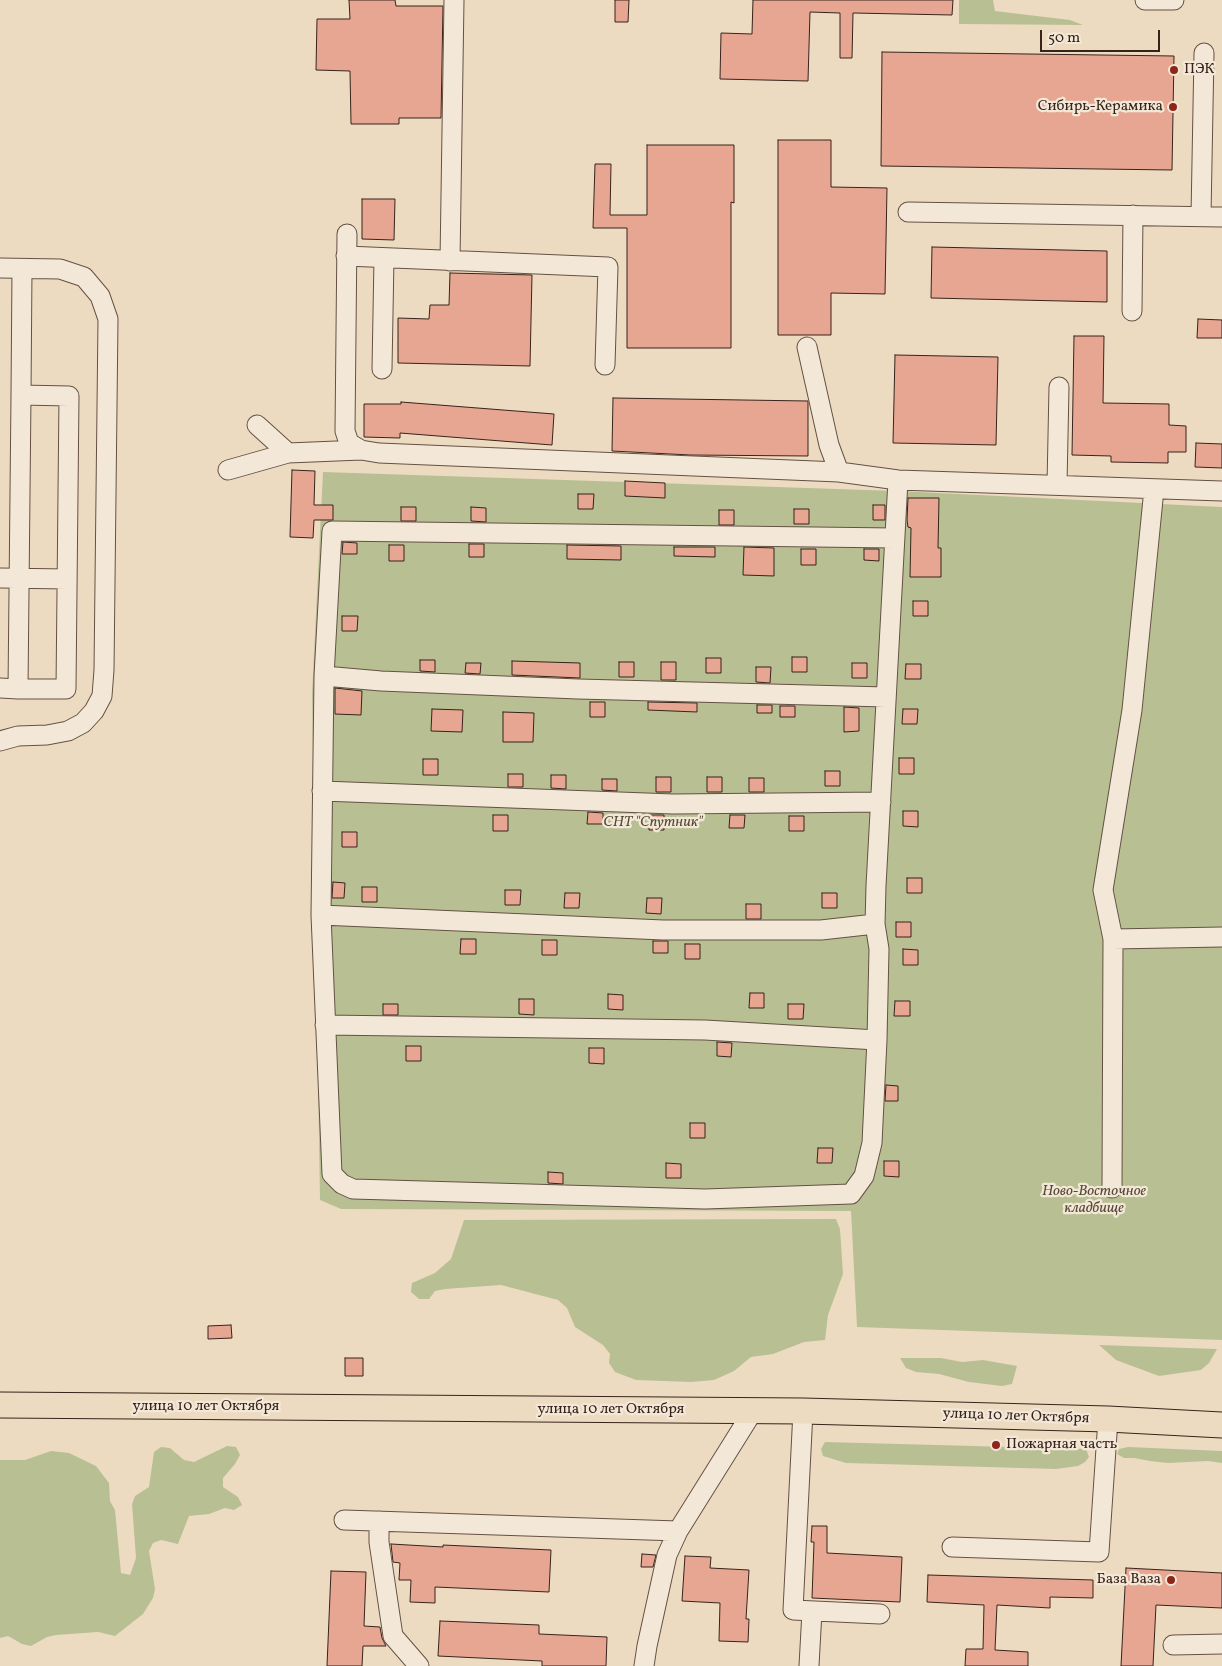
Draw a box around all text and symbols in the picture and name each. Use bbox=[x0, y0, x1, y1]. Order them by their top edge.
scale bar bbox=[1042, 20, 1162, 52]
text: 50 m bbox=[1048, 28, 1080, 49]
place label: ПЭК bbox=[1184, 61, 1215, 79]
marker: ПЭК bbox=[1168, 64, 1180, 76]
place label: Сибирь-Керамика bbox=[1038, 98, 1163, 116]
marker: Сибирь-Керамика bbox=[1167, 101, 1179, 113]
park label: СНТ "Спутник" bbox=[603, 814, 703, 832]
park label: Ново-Восточное кладбище bbox=[1042, 1183, 1146, 1218]
street label: улица 10 лет Октября bbox=[133, 1398, 279, 1416]
street label: улица 10 лет Октября bbox=[538, 1401, 684, 1419]
street label: улица 10 лет Октября bbox=[942, 1405, 1090, 1429]
place label: Пожарная часть bbox=[1006, 1436, 1117, 1454]
marker: Пожарная часть bbox=[990, 1439, 1002, 1451]
place label: База Ваза bbox=[1097, 1571, 1161, 1589]
marker: База Ваза bbox=[1165, 1574, 1177, 1586]

